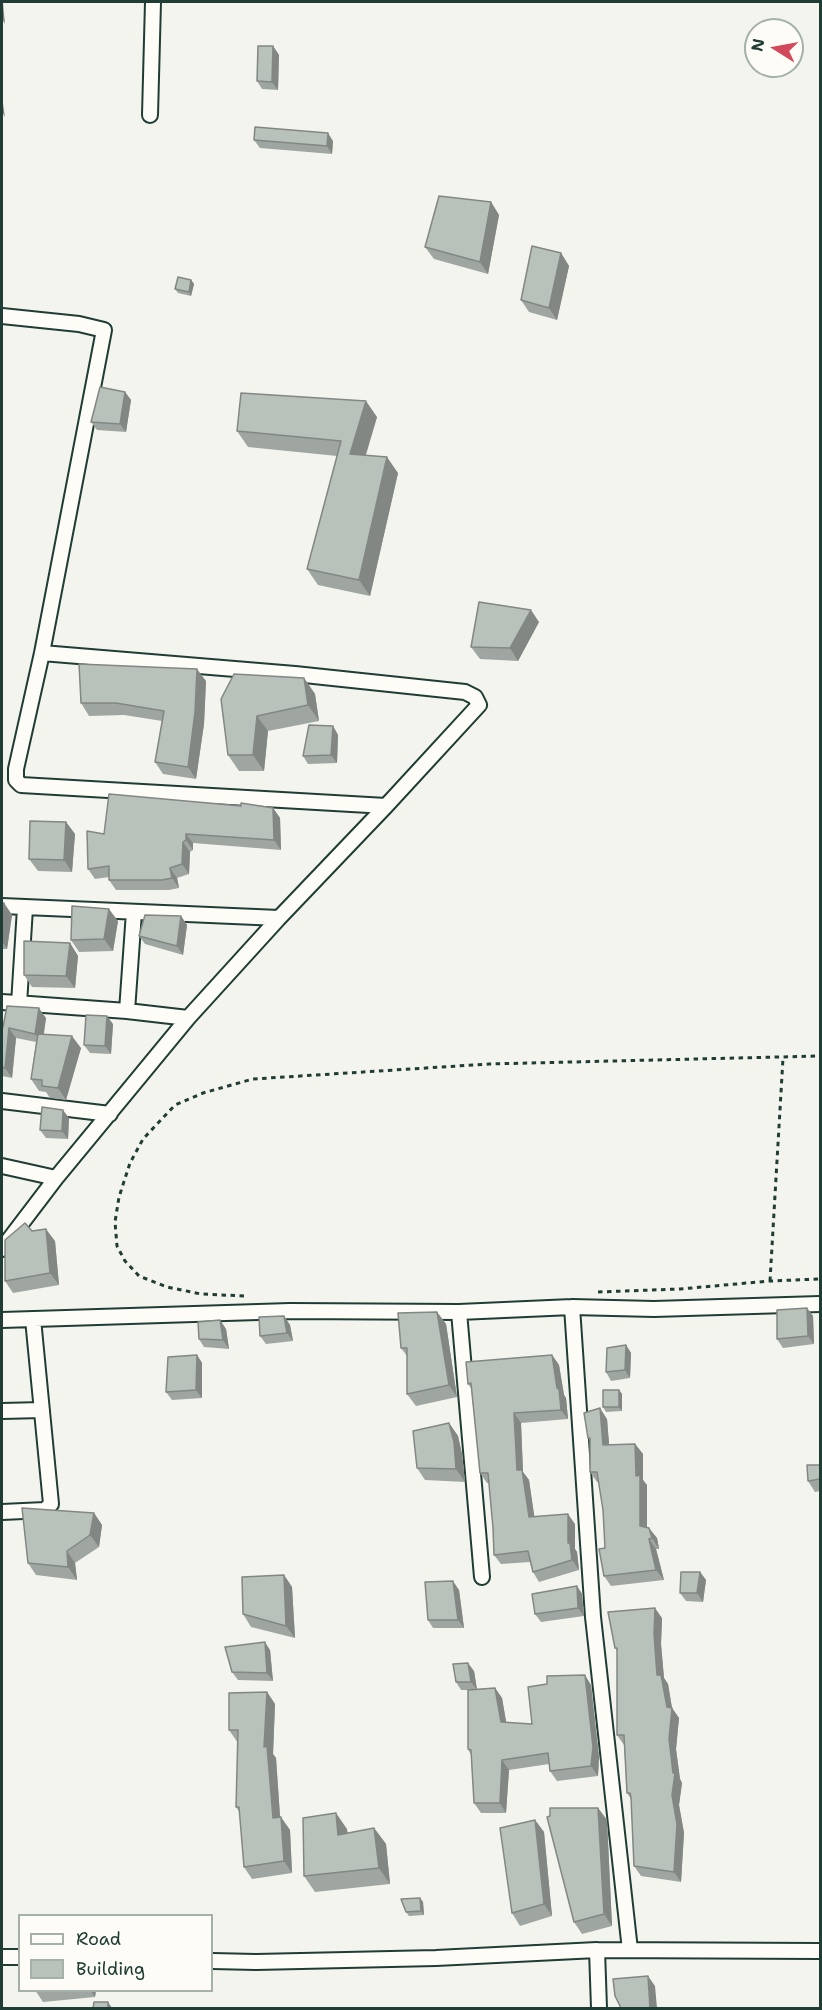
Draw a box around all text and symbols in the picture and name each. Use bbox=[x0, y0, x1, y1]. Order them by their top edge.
north arrow bbox=[744, 18, 804, 78]
text: N bbox=[746, 37, 769, 53]
legend bbox=[18, 1914, 213, 1992]
text: Road bbox=[76, 1927, 121, 1951]
text: Building bbox=[76, 1957, 145, 1981]

